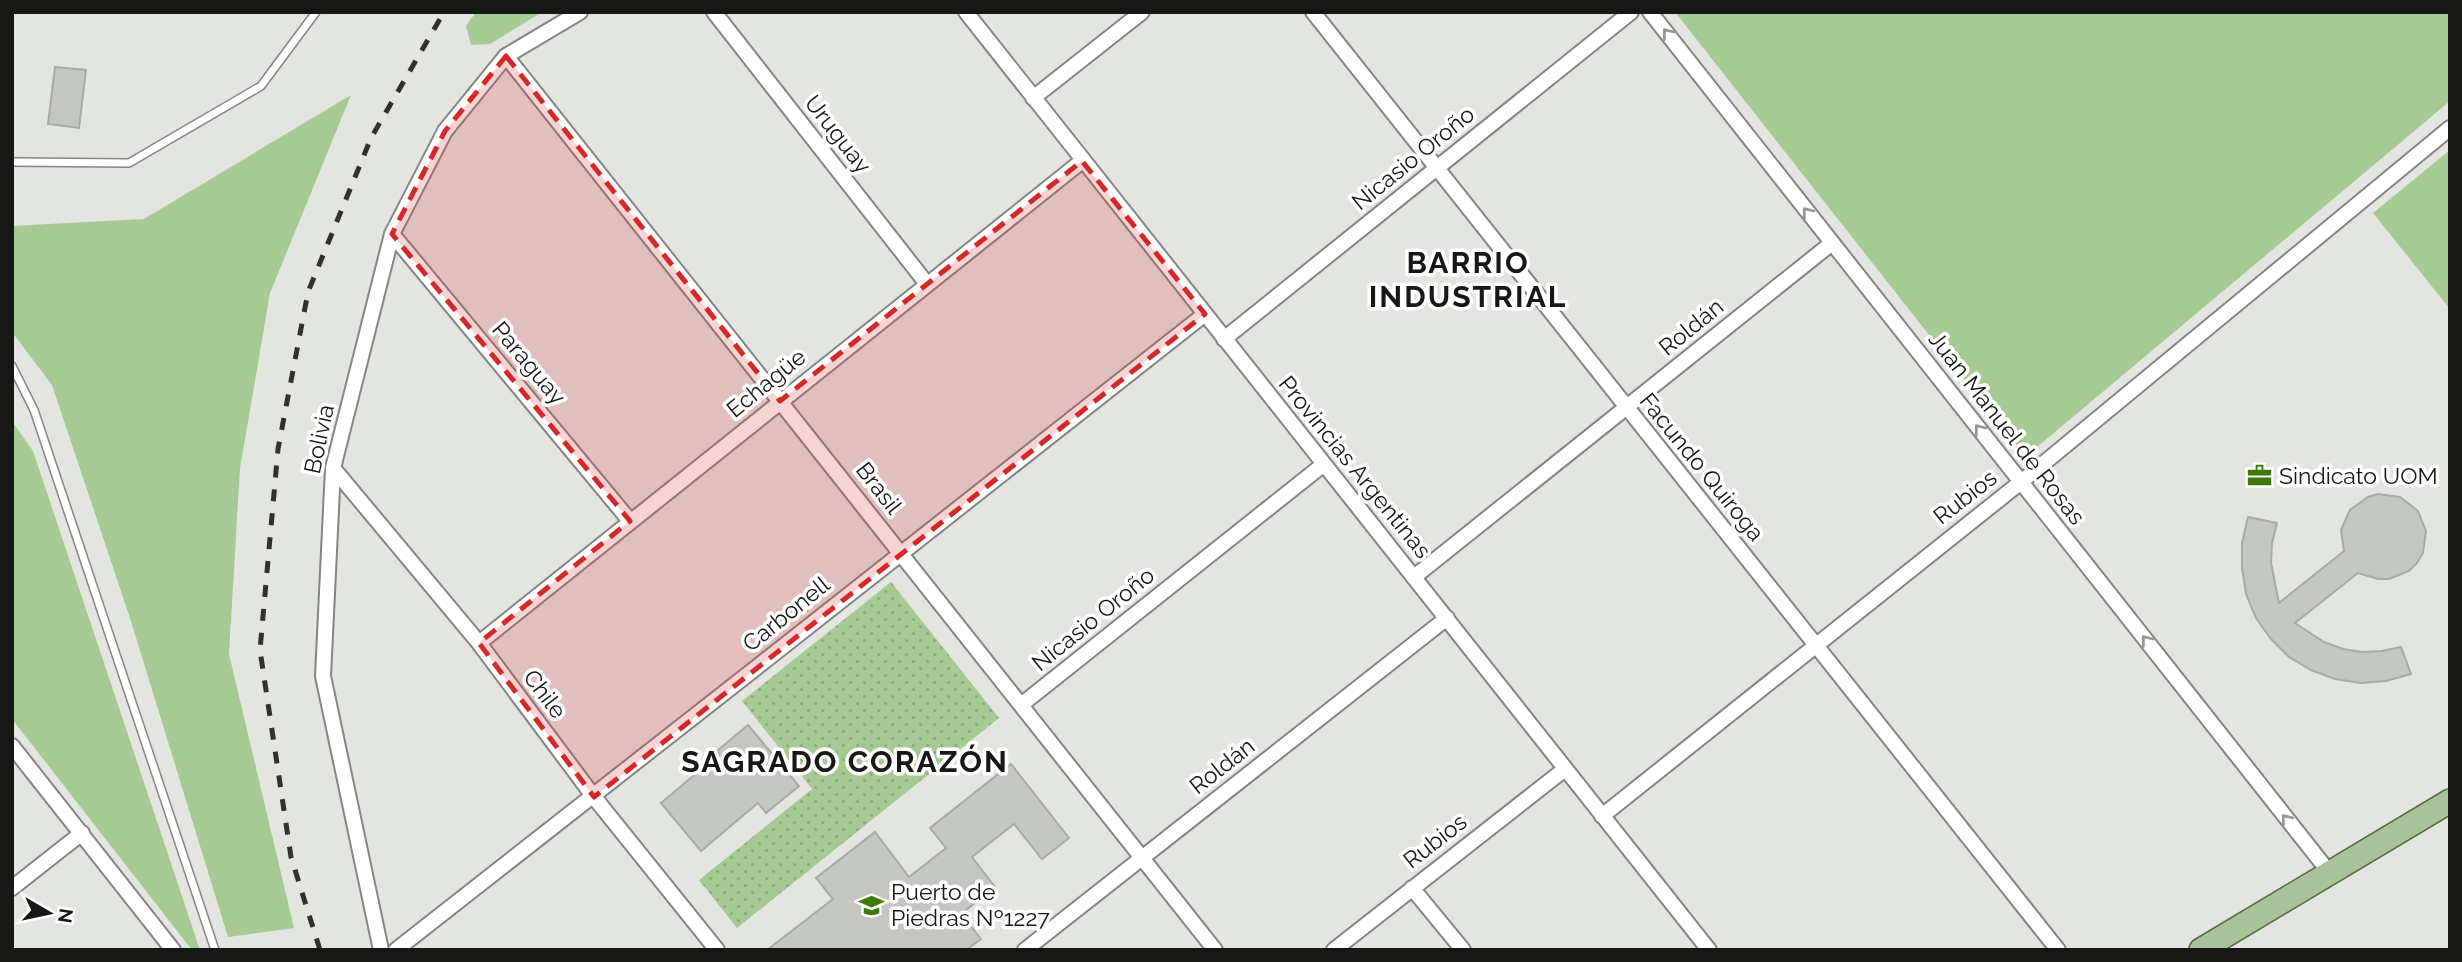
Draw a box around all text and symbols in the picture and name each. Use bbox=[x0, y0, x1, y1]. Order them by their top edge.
one-way arrow bbox=[1662, 28, 1675, 41]
street label: Uruguay bbox=[800, 89, 877, 178]
street label: Nicasio Oroño bbox=[1346, 100, 1479, 215]
one-way arrow bbox=[1803, 207, 1816, 219]
district label: BARRIO INDUSTRIAL bbox=[1369, 245, 1567, 314]
street label: Roldán bbox=[1653, 293, 1728, 361]
street label: Paraguay bbox=[487, 316, 572, 410]
street label: Juan Manuel de Rosas bbox=[1924, 326, 2091, 530]
street label: Echagüe bbox=[721, 343, 811, 423]
street label: Provincias Argentinas bbox=[1274, 370, 1437, 563]
street label: Facundo Quiroga bbox=[1635, 387, 1770, 546]
street label: Bolivia bbox=[298, 402, 339, 476]
one-way arrow bbox=[1974, 424, 1987, 436]
street label: Brasil bbox=[851, 456, 908, 520]
office icon: Sindicato UOM bbox=[2245, 462, 2273, 490]
place label: Sindicato UOM bbox=[2279, 462, 2438, 489]
street label: Rubios bbox=[1928, 464, 2002, 530]
street label: Nicasio Oroño bbox=[1026, 561, 1159, 676]
street label: Carbonell bbox=[737, 570, 835, 657]
one-way arrow bbox=[2141, 636, 2154, 648]
street label: Chile bbox=[518, 664, 572, 723]
street label: Roldán bbox=[1184, 732, 1259, 799]
district label: SAGRADO CORAZÓN bbox=[681, 744, 1009, 779]
street label: Rubios bbox=[1398, 808, 1472, 874]
one-way arrow bbox=[2282, 814, 2295, 826]
north arrow bbox=[14, 878, 84, 948]
place label: Puerto de Piedras Nº1227 bbox=[891, 878, 1051, 931]
school or university icon: Puerto de Piedras Nº1227 bbox=[857, 891, 885, 919]
text: N bbox=[54, 907, 78, 925]

